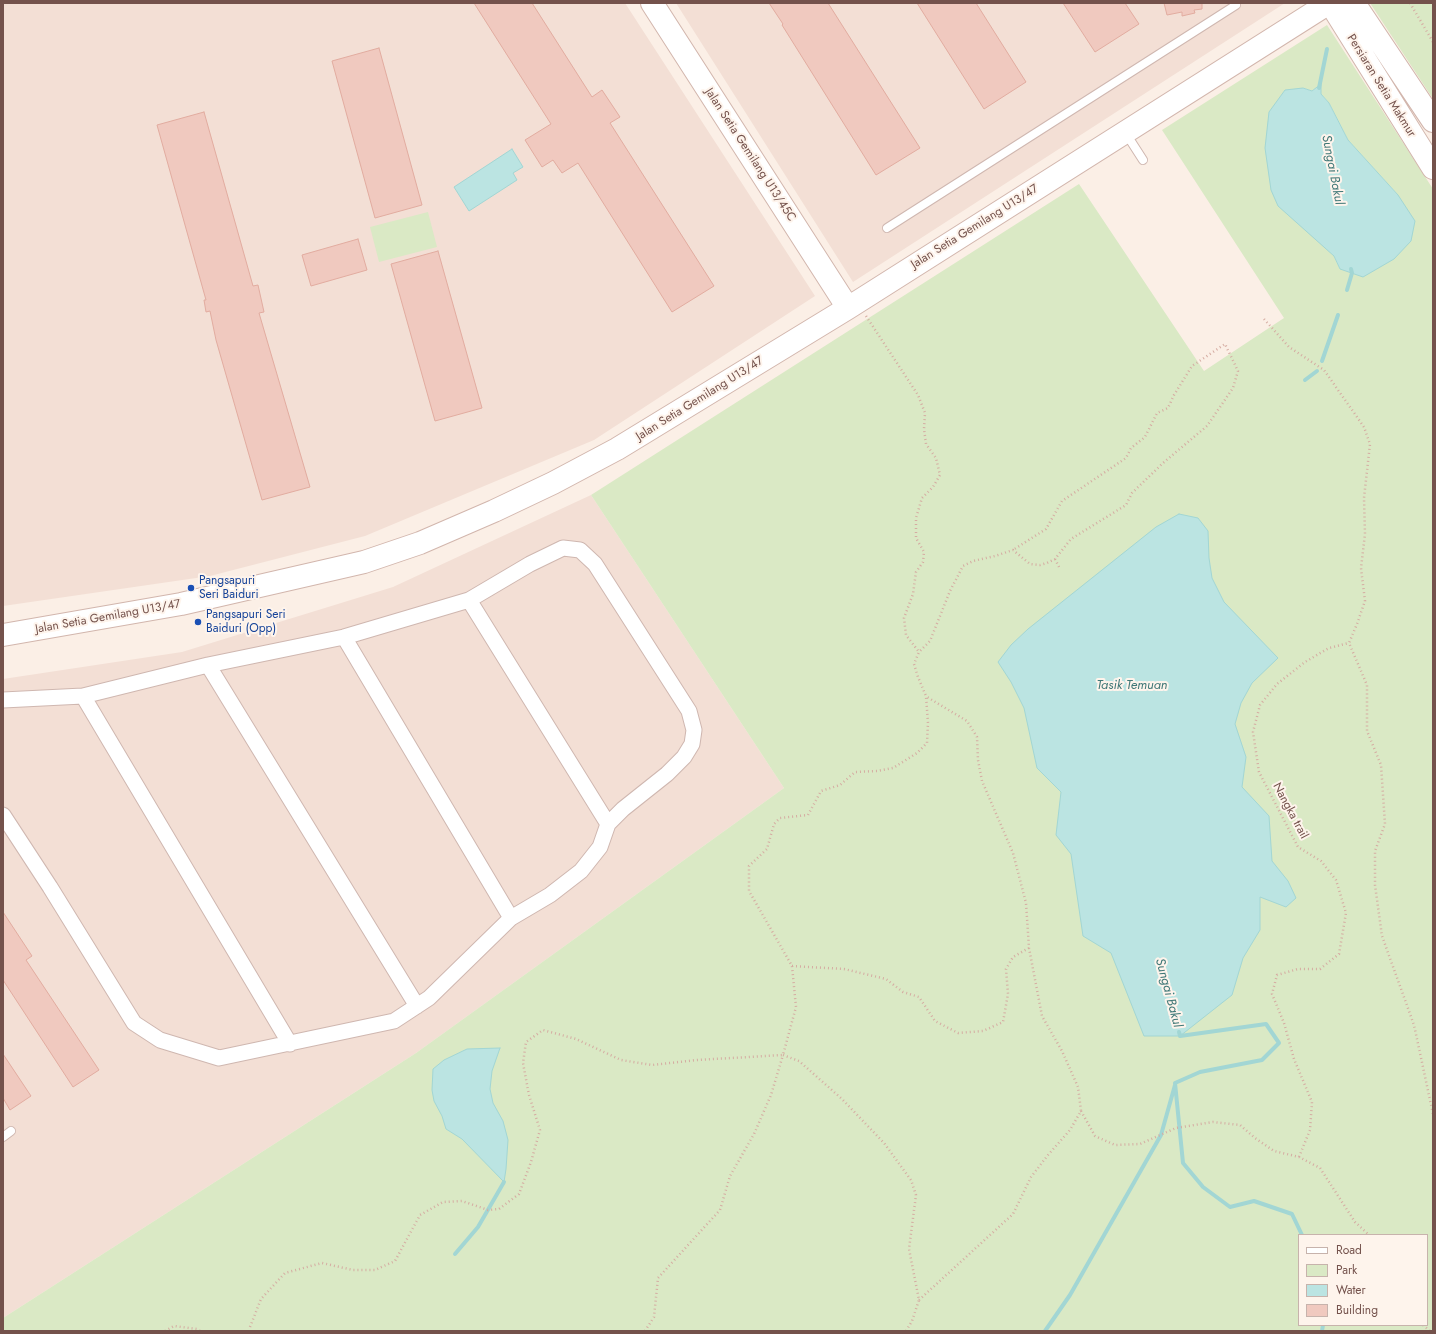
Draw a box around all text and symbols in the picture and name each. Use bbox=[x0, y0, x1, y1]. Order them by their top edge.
street label: Persiaran Setia Makmur bbox=[1343, 32, 1419, 140]
street label: Jalan Setia Gemilang U13/45C bbox=[702, 86, 798, 224]
water label: Sungai Bakul bbox=[1318, 134, 1346, 206]
street label: Jalan Setia Gemilang U13/47 bbox=[909, 182, 1041, 272]
street label: Jalan Setia Gemilang U13/47 bbox=[634, 354, 766, 444]
place label: Pangsapuri Seri Baiduri bbox=[199, 574, 259, 602]
marker: Pangsapuri Seri Baiduri bbox=[186, 583, 196, 593]
street label: Jalan Setia Gemilang U13/47 bbox=[34, 597, 182, 637]
place label: Pangsapuri Seri Baiduri (Opp) bbox=[206, 608, 286, 636]
marker: Pangsapuri Seri Baiduri (Opp) bbox=[193, 617, 203, 627]
water label: Tasik Temuan bbox=[1097, 678, 1167, 694]
street label: Nangka trail bbox=[1269, 780, 1311, 842]
water label: Sungai Bakul bbox=[1151, 957, 1185, 1029]
legend bbox=[1298, 1234, 1428, 1326]
text: Road bbox=[1336, 1241, 1362, 1259]
text: Park bbox=[1336, 1261, 1357, 1279]
text: Water bbox=[1336, 1281, 1366, 1299]
text: Building bbox=[1336, 1301, 1378, 1319]

